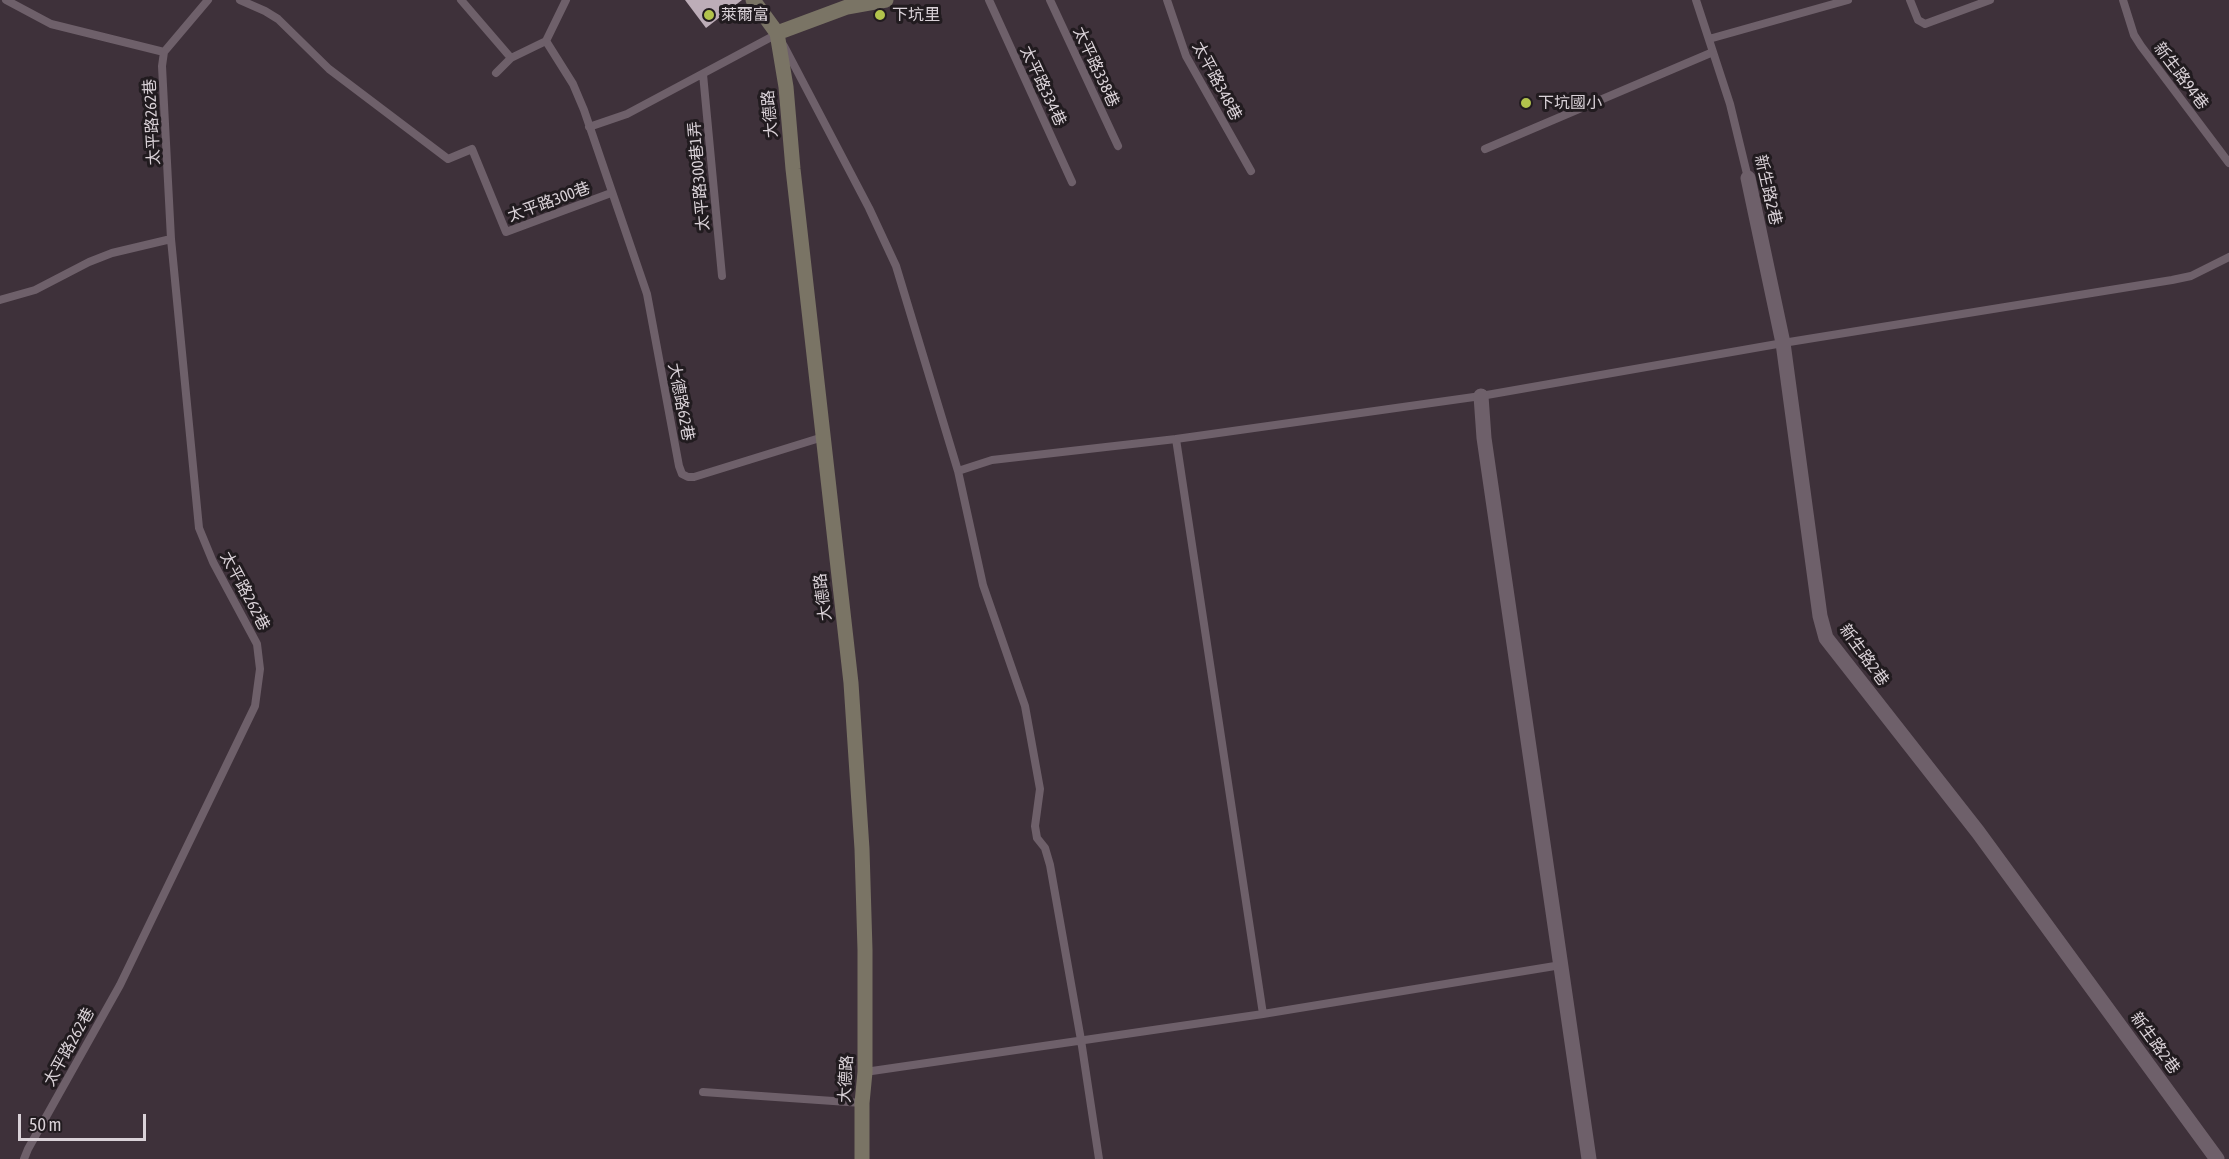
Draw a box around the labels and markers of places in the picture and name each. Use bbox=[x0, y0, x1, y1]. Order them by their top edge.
place label: 萊爾富 bbox=[721, 5, 769, 25]
place label: 下坑里 bbox=[892, 5, 940, 25]
marker: 萊爾富 bbox=[702, 8, 716, 22]
marker: 下坑里 bbox=[873, 8, 887, 22]
place label: 下坑國小 bbox=[1538, 93, 1602, 113]
marker: 下坑國小 bbox=[1519, 96, 1533, 110]

